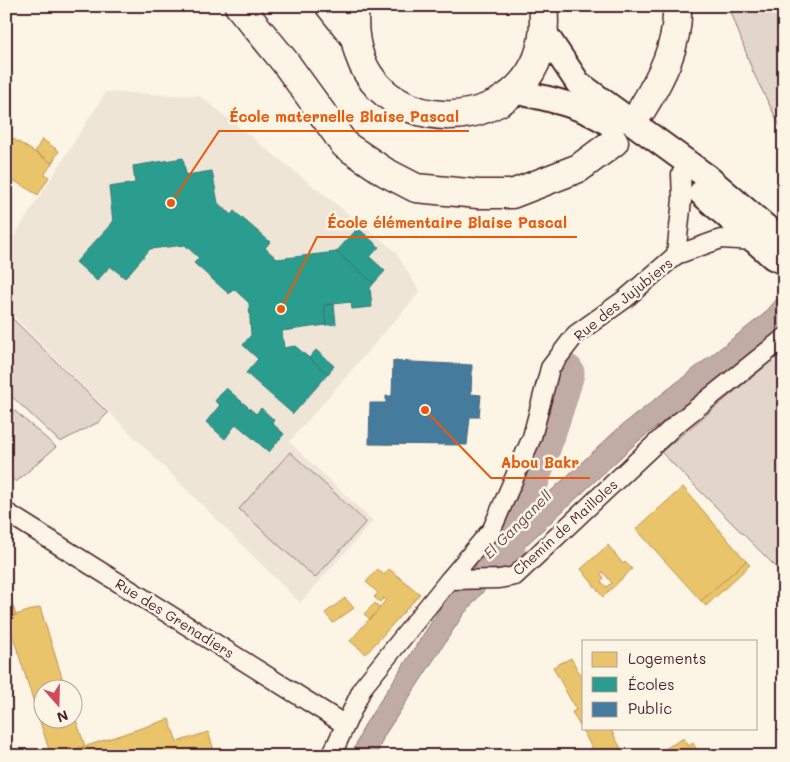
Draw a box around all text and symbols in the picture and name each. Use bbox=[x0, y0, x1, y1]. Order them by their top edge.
callout: École maternelle Blaise Pascal bbox=[219, 101, 469, 131]
text: École maternelle Blaise Pascal bbox=[229, 106, 459, 126]
callout: École élémentaire Blaise Pascal bbox=[317, 207, 577, 237]
text: École élémentaire Blaise Pascal bbox=[327, 212, 567, 232]
street label: Rue des Jujubiers bbox=[570, 253, 676, 345]
callout: Abou Bakr bbox=[491, 448, 590, 478]
text: Abou Bakr bbox=[501, 452, 579, 472]
street label: Chemin de Mailloles bbox=[509, 475, 621, 579]
water label: El Ganganell bbox=[478, 485, 556, 563]
street label: Rue des Grenadiers bbox=[112, 574, 238, 662]
legend bbox=[582, 640, 758, 730]
text: Logements bbox=[628, 648, 706, 668]
text: Écoles bbox=[628, 674, 675, 694]
north arrow bbox=[32, 680, 82, 730]
text: Public bbox=[628, 698, 672, 718]
text: N bbox=[54, 706, 71, 727]

